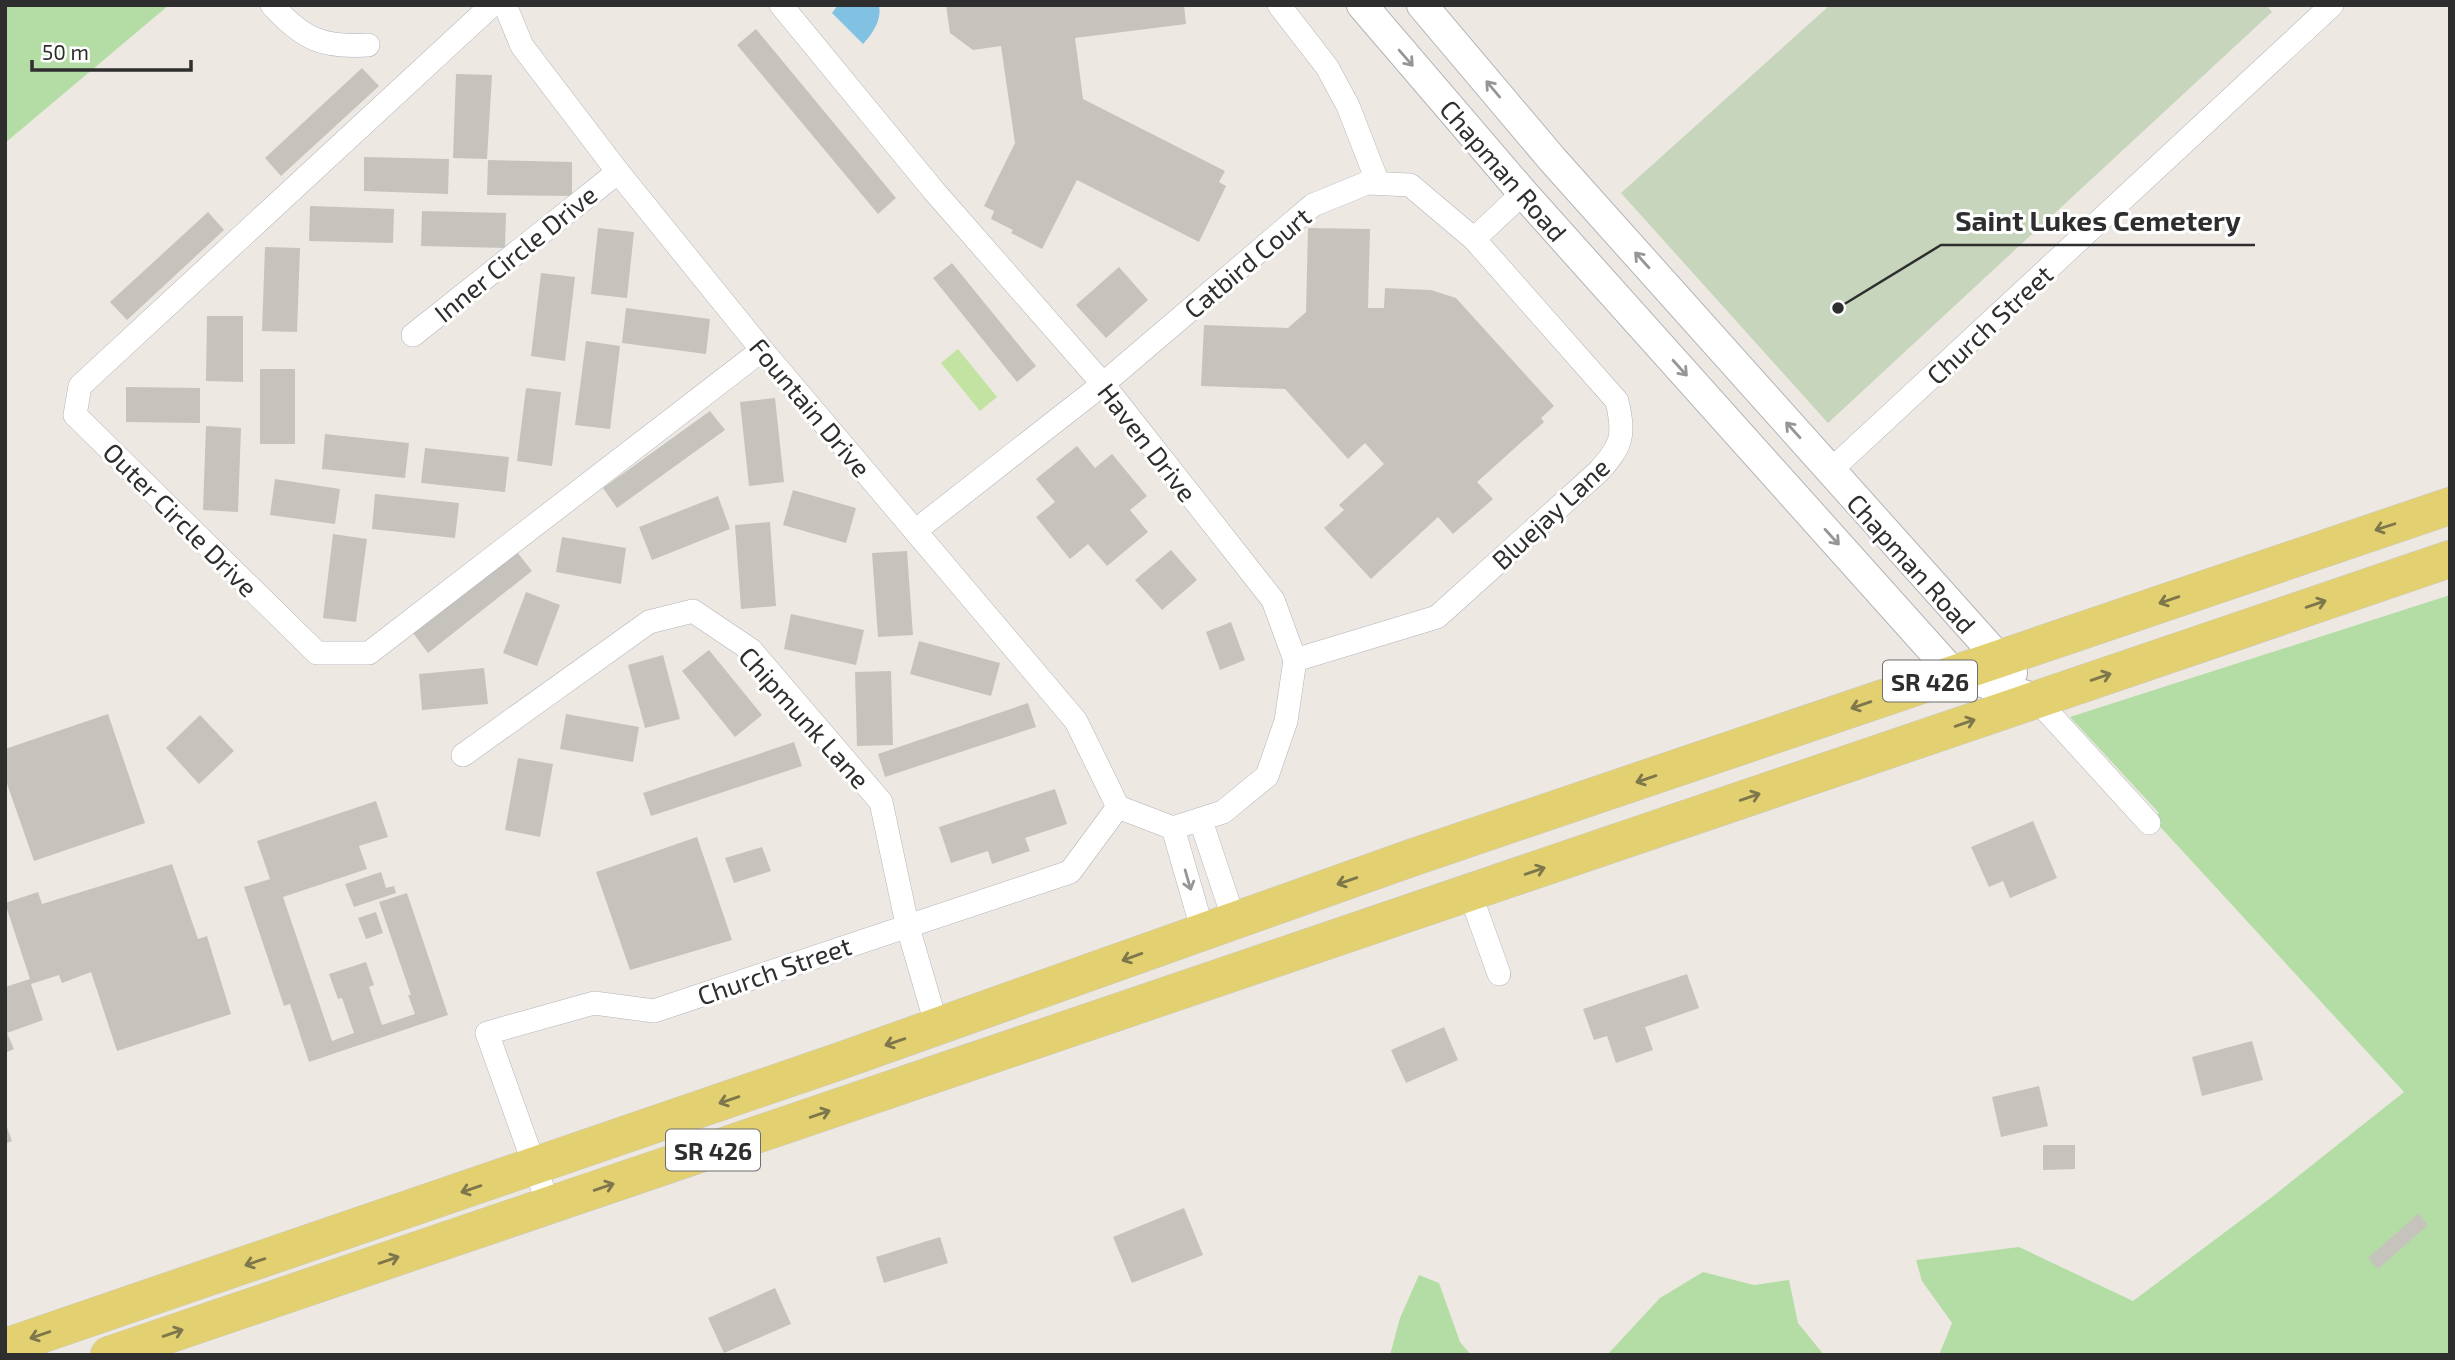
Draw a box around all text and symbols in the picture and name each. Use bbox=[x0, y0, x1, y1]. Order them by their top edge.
scale bar bbox=[32, 28, 191, 72]
text: 50 m bbox=[42, 39, 89, 64]
one-way arrow bbox=[1398, 49, 1414, 67]
one-way arrow bbox=[1485, 80, 1501, 98]
street label: Chapman Road bbox=[1434, 93, 1574, 247]
street label: Inner Circle Drive bbox=[428, 178, 602, 328]
callout: Saint Lukes Cemetery bbox=[1941, 196, 2255, 245]
street label: Catbird Court bbox=[1177, 200, 1317, 324]
text: Saint Lukes Cemetery bbox=[1955, 203, 2241, 237]
one-way arrow bbox=[1634, 251, 1650, 269]
street label: Church Street bbox=[1920, 258, 2058, 390]
street label: Fountain Drive bbox=[744, 331, 878, 483]
one-way arrow bbox=[1672, 359, 1688, 377]
street label: Haven Drive bbox=[1092, 377, 1204, 507]
one-way arrow bbox=[1785, 421, 1801, 439]
street label: Outer Circle Drive bbox=[98, 436, 264, 602]
street label: Bluejay Lane bbox=[1485, 451, 1615, 575]
street label: Chapman Road bbox=[1841, 487, 1983, 639]
one-way arrow bbox=[2374, 522, 2396, 534]
one-way arrow bbox=[1824, 528, 1840, 546]
one-way arrow bbox=[2159, 594, 2181, 607]
one-way arrow bbox=[2305, 597, 2327, 609]
street label: Chipmunk Lane bbox=[733, 640, 877, 794]
road number: SR 426 bbox=[1883, 660, 1977, 702]
one-way arrow bbox=[2089, 670, 2111, 682]
one-way arrow bbox=[1850, 699, 1872, 712]
one-way arrow bbox=[1954, 716, 1976, 728]
one-way arrow bbox=[1635, 773, 1657, 786]
one-way arrow bbox=[1739, 790, 1761, 802]
one-way arrow bbox=[1524, 864, 1546, 877]
one-way arrow bbox=[1182, 869, 1195, 891]
one-way arrow bbox=[1336, 876, 1358, 888]
street label: Church Street bbox=[693, 929, 855, 1011]
one-way arrow bbox=[1122, 952, 1144, 964]
one-way arrow bbox=[885, 1037, 907, 1049]
one-way arrow bbox=[719, 1095, 741, 1107]
one-way arrow bbox=[808, 1107, 830, 1119]
road number: SR 426 bbox=[666, 1130, 760, 1170]
one-way arrow bbox=[593, 1180, 615, 1193]
one-way arrow bbox=[460, 1184, 482, 1196]
one-way arrow bbox=[377, 1253, 399, 1265]
one-way arrow bbox=[245, 1257, 267, 1269]
one-way arrow bbox=[162, 1326, 184, 1338]
one-way arrow bbox=[29, 1329, 51, 1342]

